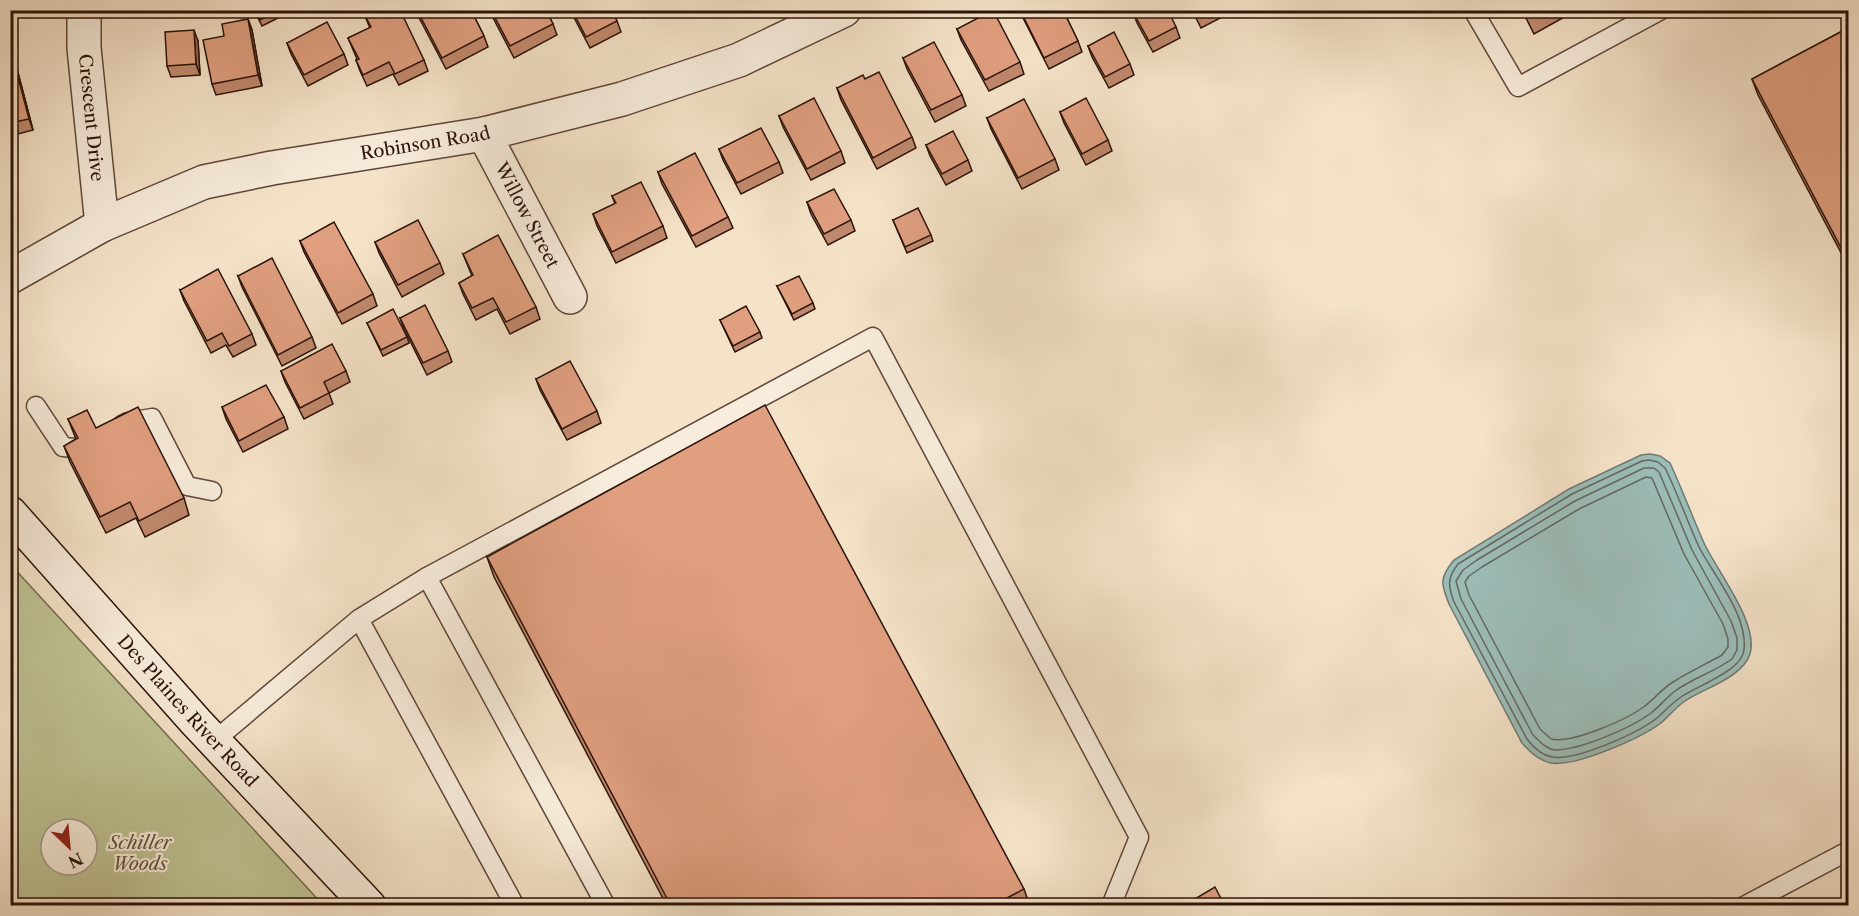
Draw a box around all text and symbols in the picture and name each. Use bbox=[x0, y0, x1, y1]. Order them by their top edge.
street label: Crescent Drive bbox=[74, 53, 109, 182]
street label: Robinson Road bbox=[359, 122, 493, 165]
street label: Willow Street bbox=[490, 158, 564, 273]
street label: Des Plaines River Road bbox=[113, 630, 262, 792]
north arrow bbox=[39, 817, 99, 877]
park label: Schiller Woods bbox=[108, 832, 173, 875]
text: N bbox=[65, 848, 86, 873]

